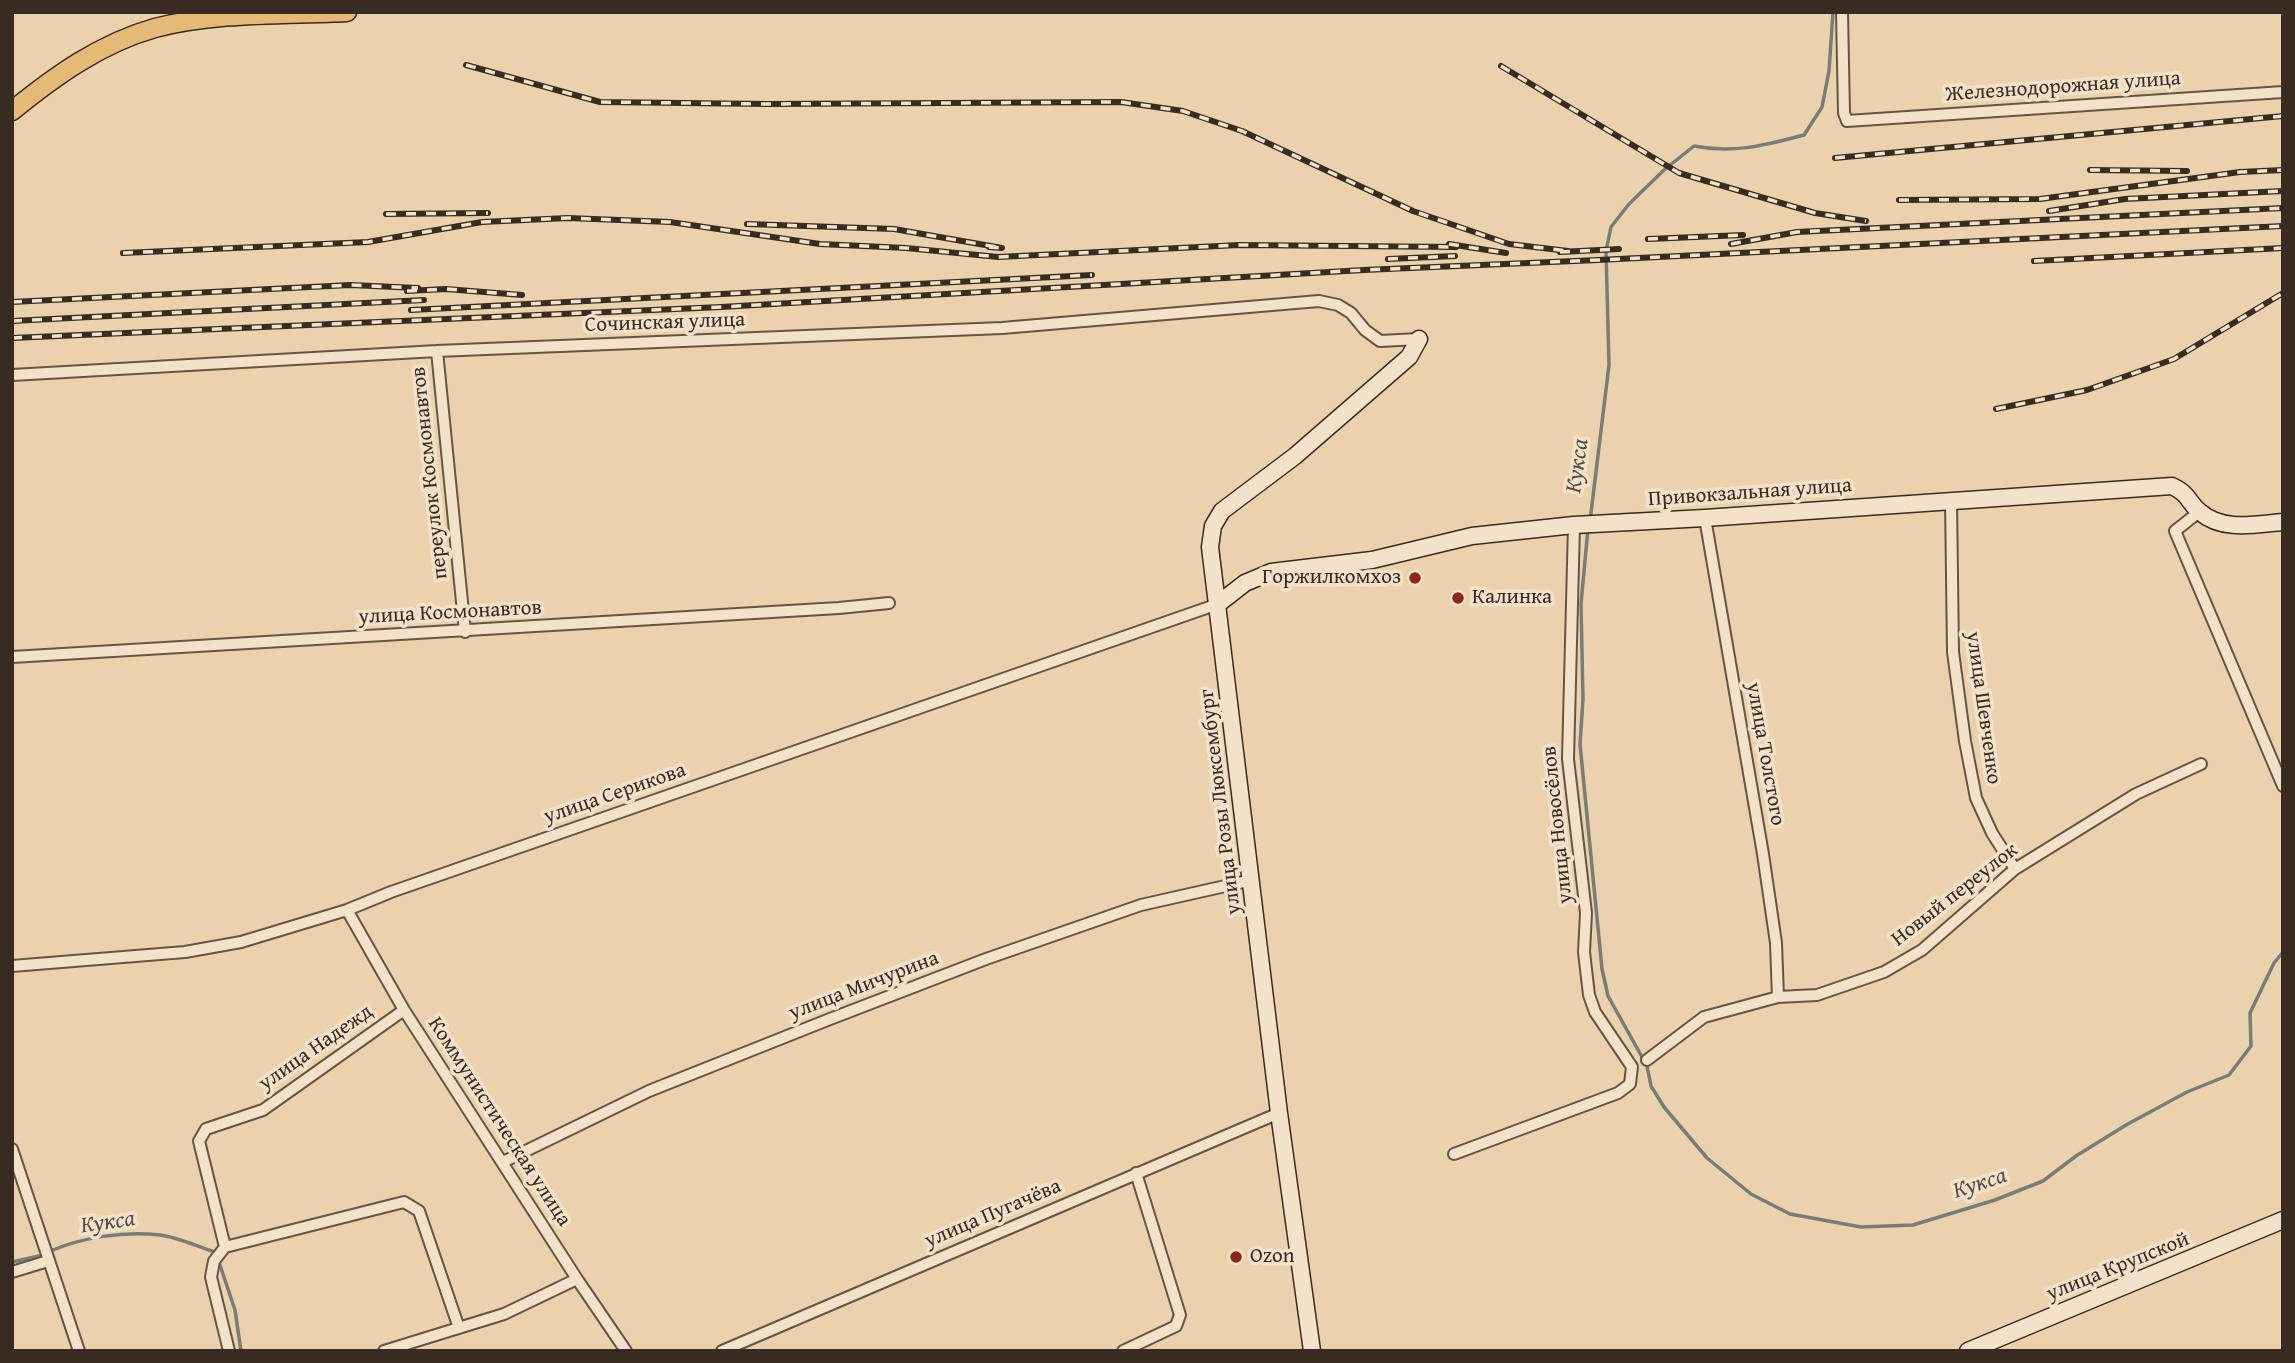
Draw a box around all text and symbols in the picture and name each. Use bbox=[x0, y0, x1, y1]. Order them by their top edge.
street label: Железнодорожная улица bbox=[1945, 66, 2181, 108]
street label: Сочинская улица bbox=[584, 308, 746, 338]
street label: переулок Космонавтов bbox=[406, 365, 454, 581]
water label: Кукса bbox=[1561, 437, 1595, 495]
street label: Привокзальная улица bbox=[1647, 473, 1853, 513]
place label: Горжилкомхоз bbox=[1262, 565, 1401, 591]
marker: Горжилкомхоз bbox=[1407, 570, 1423, 586]
place label: Калинка bbox=[1472, 585, 1552, 611]
marker: Калинка bbox=[1450, 590, 1466, 606]
street label: улица Космонавтов bbox=[358, 596, 542, 630]
street label: улица Шевченко bbox=[1960, 630, 2006, 786]
street label: улица Толстого bbox=[1740, 680, 1790, 828]
street label: улица Розы Люксембург bbox=[1195, 688, 1247, 916]
street label: улица Новосёлов bbox=[1537, 745, 1579, 905]
street label: улица Серикова bbox=[541, 758, 689, 830]
street label: Новый переулок bbox=[1887, 838, 2023, 952]
street label: улица Мичурина bbox=[786, 946, 942, 1026]
street label: улица Надежд bbox=[254, 999, 378, 1097]
street label: Коммунистическая улица bbox=[422, 1013, 576, 1231]
water label: Кукса bbox=[1950, 1162, 2010, 1206]
street label: улица Пугачёва bbox=[921, 1174, 1065, 1254]
water label: Кукса bbox=[79, 1206, 137, 1240]
street label: улица Крупской bbox=[2043, 1227, 2193, 1307]
place label: Ozon bbox=[1250, 1244, 1294, 1270]
marker: Ozon bbox=[1228, 1249, 1244, 1265]

